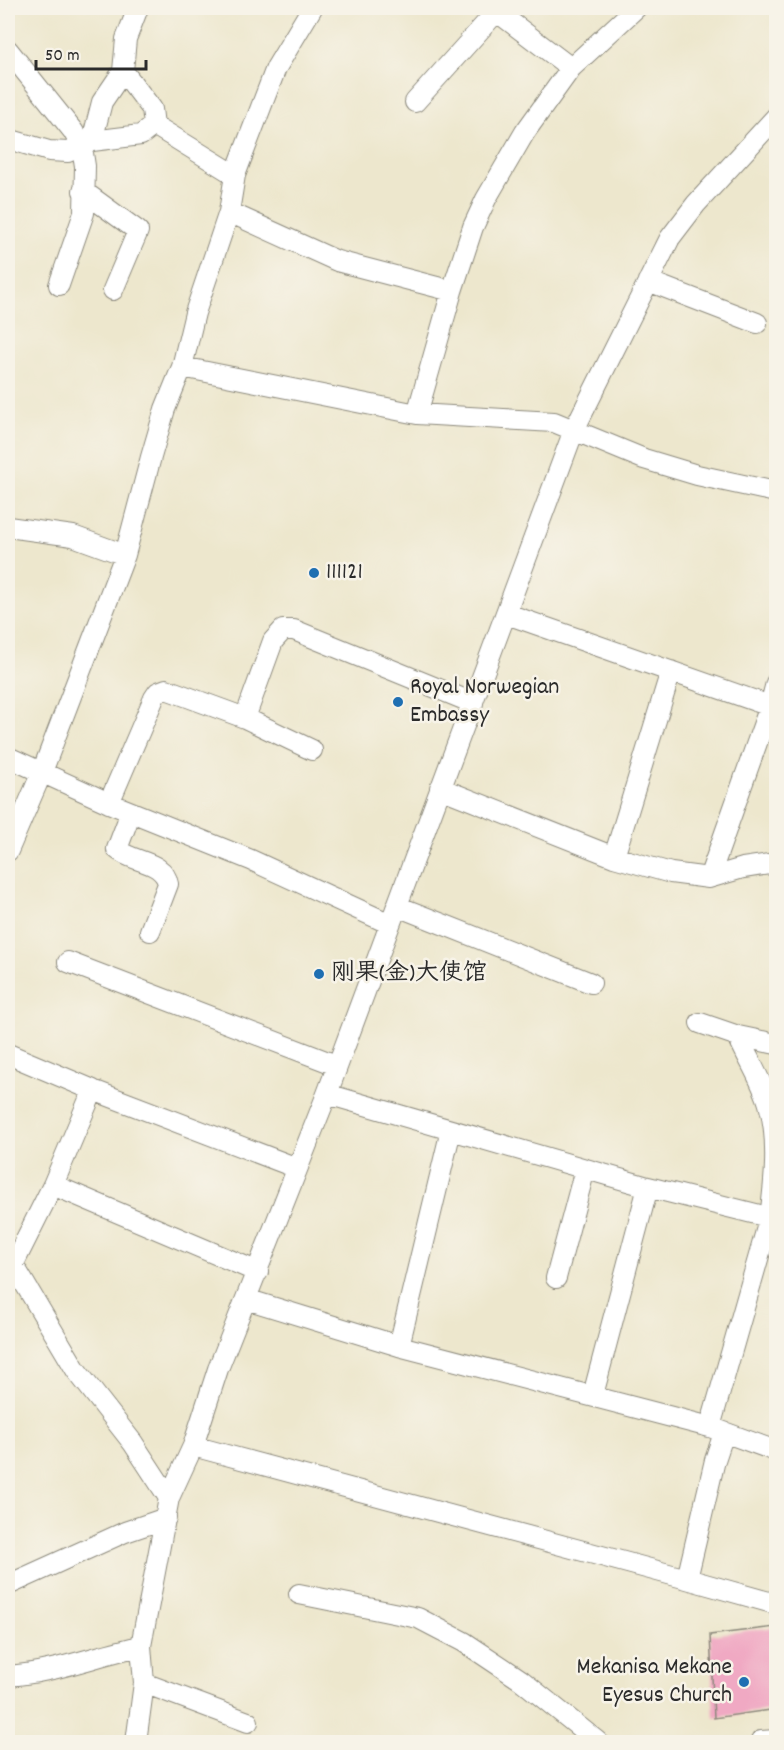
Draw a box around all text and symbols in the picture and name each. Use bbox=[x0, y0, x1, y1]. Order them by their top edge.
scale bar bbox=[36, 33, 146, 71]
text: 50 m bbox=[45, 44, 80, 69]
place label: 111121 bbox=[326, 556, 363, 590]
marker: 111121 bbox=[307, 566, 321, 580]
place label: Royal Norwegian Embassy bbox=[410, 671, 559, 733]
marker: Royal Norwegian Embassy bbox=[391, 695, 405, 709]
place label: 刚果(金)大使馆 bbox=[331, 957, 487, 991]
marker: 刚果(金)大使馆 bbox=[312, 967, 326, 981]
place label: Mekanisa Mekane Eyesus Church bbox=[577, 1651, 732, 1713]
marker: Mekanisa Mekane Eyesus Church bbox=[737, 1675, 751, 1689]

